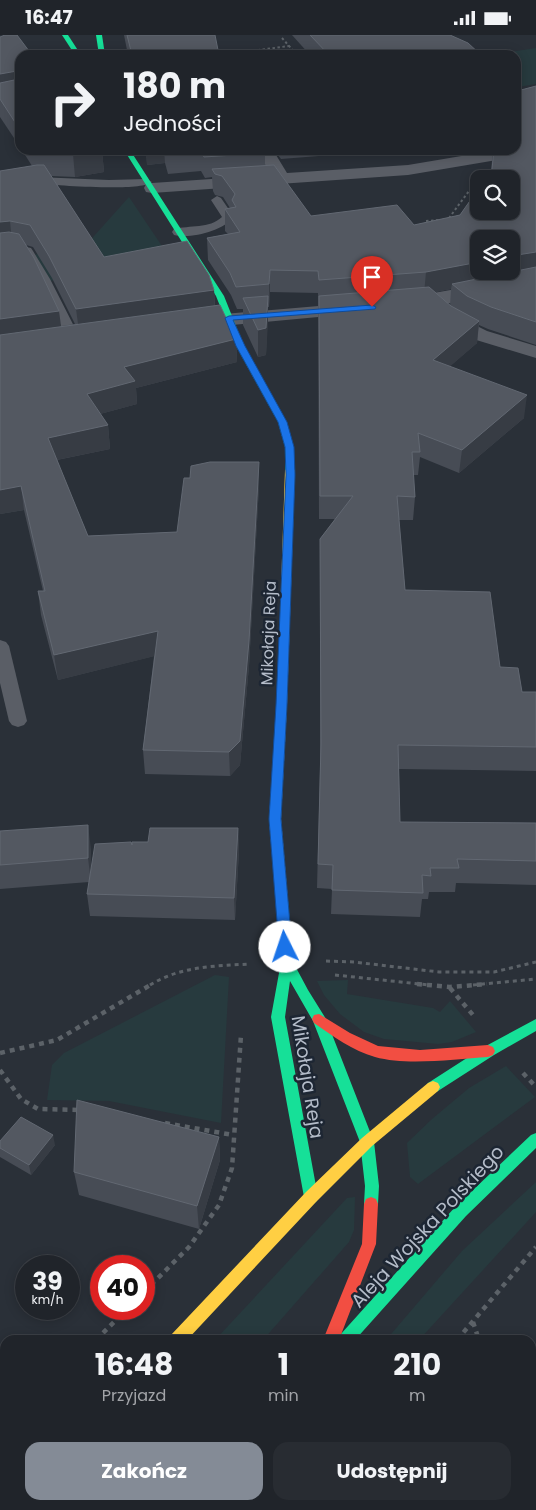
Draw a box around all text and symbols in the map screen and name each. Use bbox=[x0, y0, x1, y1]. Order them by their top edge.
text: 16:47 bbox=[25, 4, 73, 31]
text: 180 m bbox=[123, 61, 226, 110]
icon: right bbox=[40, 70, 105, 135]
text: Jedności bbox=[123, 108, 222, 139]
map controls bbox=[470, 170, 520, 280]
button: search bbox=[470, 170, 520, 220]
button: layers bbox=[470, 230, 520, 280]
pin bbox=[351, 256, 393, 307]
icon: arrive bbox=[358, 263, 386, 291]
street label: Mikołaja Reja bbox=[255, 580, 282, 686]
position arrow bbox=[258, 920, 310, 972]
street label: Mikołaja Reja bbox=[284, 1014, 331, 1140]
street label: Aleja Wojska Polskiego bbox=[345, 1139, 510, 1314]
speed limit sign: 40 bbox=[90, 1255, 155, 1320]
text: 39 bbox=[32, 1264, 63, 1299]
text: km/h bbox=[32, 1291, 63, 1308]
text: 16:48 bbox=[95, 1343, 173, 1386]
text: 1 bbox=[278, 1343, 289, 1386]
text: 210 bbox=[393, 1343, 441, 1386]
text: Przyjazd bbox=[102, 1384, 166, 1407]
text: min bbox=[268, 1384, 299, 1407]
text: m bbox=[409, 1384, 426, 1407]
button: Zakończ bbox=[25, 1442, 263, 1500]
button: Udostępnij bbox=[273, 1442, 511, 1500]

